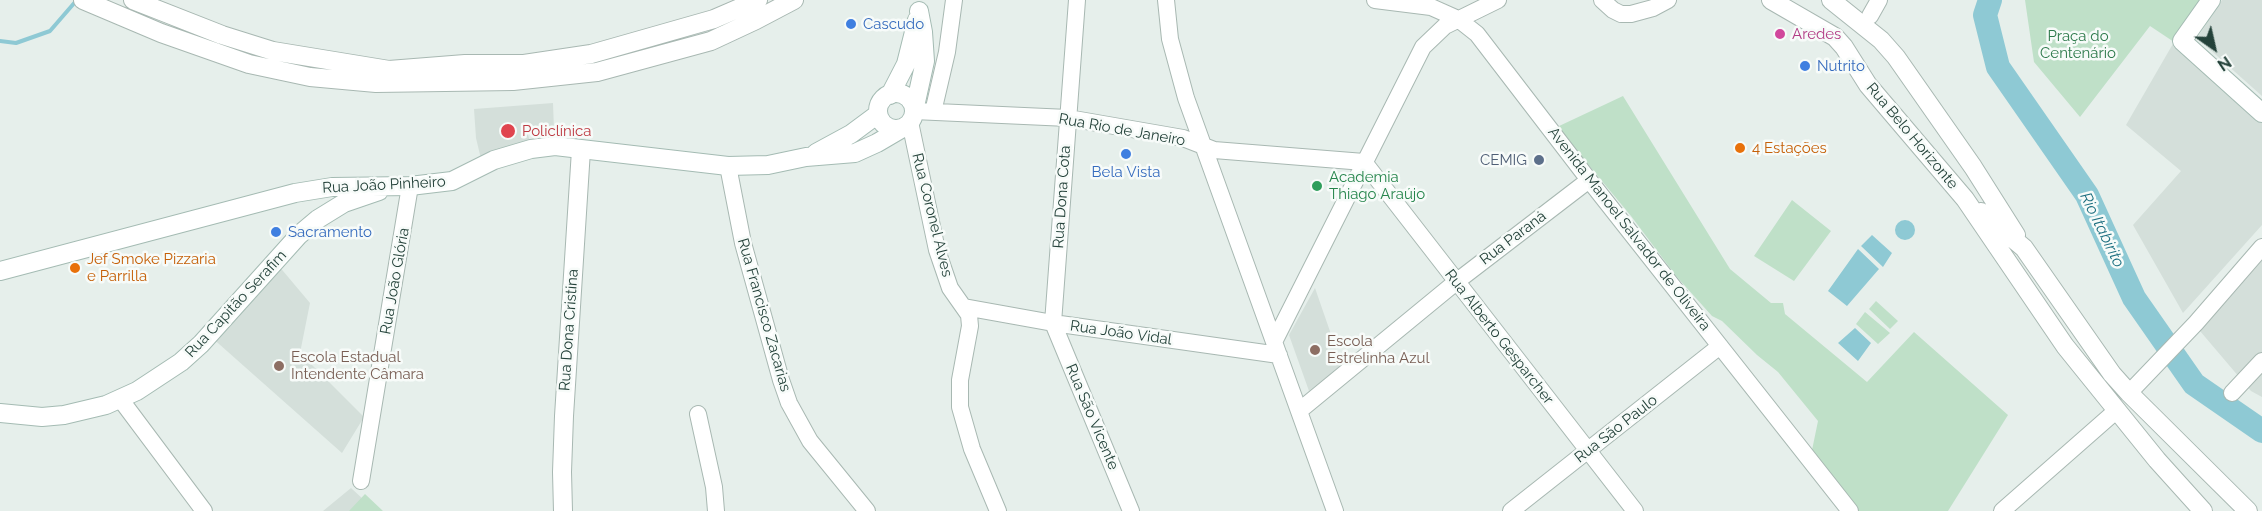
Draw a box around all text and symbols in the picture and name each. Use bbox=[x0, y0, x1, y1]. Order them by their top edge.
place label: Cascudo bbox=[863, 15, 924, 33]
marker: Cascudo bbox=[844, 17, 858, 31]
north arrow bbox=[2184, 18, 2244, 78]
place label: Aredes bbox=[1792, 25, 1841, 43]
marker: Aredes bbox=[1773, 27, 1787, 41]
park label: Praça do Centenário bbox=[2040, 27, 2116, 62]
text: N bbox=[2214, 52, 2235, 75]
place label: Nutrito bbox=[1817, 57, 1865, 75]
marker: Nutrito bbox=[1798, 59, 1812, 73]
street label: Rua Belo Horizonte bbox=[1862, 79, 1962, 193]
street label: Rua Rio de Janeiro bbox=[1057, 110, 1187, 150]
marker: Policlínica bbox=[499, 122, 517, 140]
place label: Policlínica bbox=[522, 122, 591, 140]
street label: Avenida Manoel Salvador de Oliveira bbox=[1544, 124, 1714, 334]
place label: 4 Estações bbox=[1752, 139, 1827, 157]
marker: 4 Estações bbox=[1733, 141, 1747, 155]
street label: Rua Dona Cota bbox=[1049, 145, 1075, 249]
marker: Bela Vista bbox=[1119, 147, 1133, 161]
street label: Rua Coronel Alves bbox=[908, 151, 956, 279]
place label: CEMIG bbox=[1480, 151, 1527, 169]
marker: CEMIG bbox=[1532, 153, 1546, 167]
place label: Bela Vista bbox=[1092, 163, 1160, 181]
place label: Academia Thiago Araújo bbox=[1329, 168, 1425, 203]
street label: Rua João Pinheiro bbox=[322, 173, 446, 197]
marker: Academia Thiago Araújo bbox=[1310, 179, 1324, 193]
water label: Rio Itabirito bbox=[2076, 189, 2128, 271]
street label: Rua Paraná bbox=[1476, 207, 1550, 269]
place label: Sacramento bbox=[288, 223, 372, 241]
marker: Sacramento bbox=[269, 225, 283, 239]
street label: Rua João Glória bbox=[377, 226, 413, 336]
street label: Rua Francisco Zacarias bbox=[733, 236, 795, 394]
street label: Rua Capitão Serafim bbox=[182, 247, 290, 361]
place label: Jef Smoke Pizzaria e Parrilla bbox=[87, 250, 216, 285]
marker: Jef Smoke Pizzaria e Parrilla bbox=[68, 261, 82, 275]
street label: Rua Alberto Gesparcher bbox=[1441, 266, 1557, 408]
street label: Rua Dona Cristina bbox=[556, 268, 582, 392]
street label: Rua João Vidal bbox=[1069, 317, 1173, 349]
place label: Escola Estrelinha Azul bbox=[1327, 332, 1430, 367]
marker: Escola Estrelinha Azul bbox=[1308, 343, 1322, 357]
place label: Escola Estadual Intendente Câmara bbox=[291, 348, 424, 383]
marker: Escola Estadual Intendente Câmara bbox=[272, 359, 286, 373]
street label: Rua São Vicente bbox=[1062, 361, 1122, 473]
street label: Rua São Paulo bbox=[1571, 391, 1661, 467]

